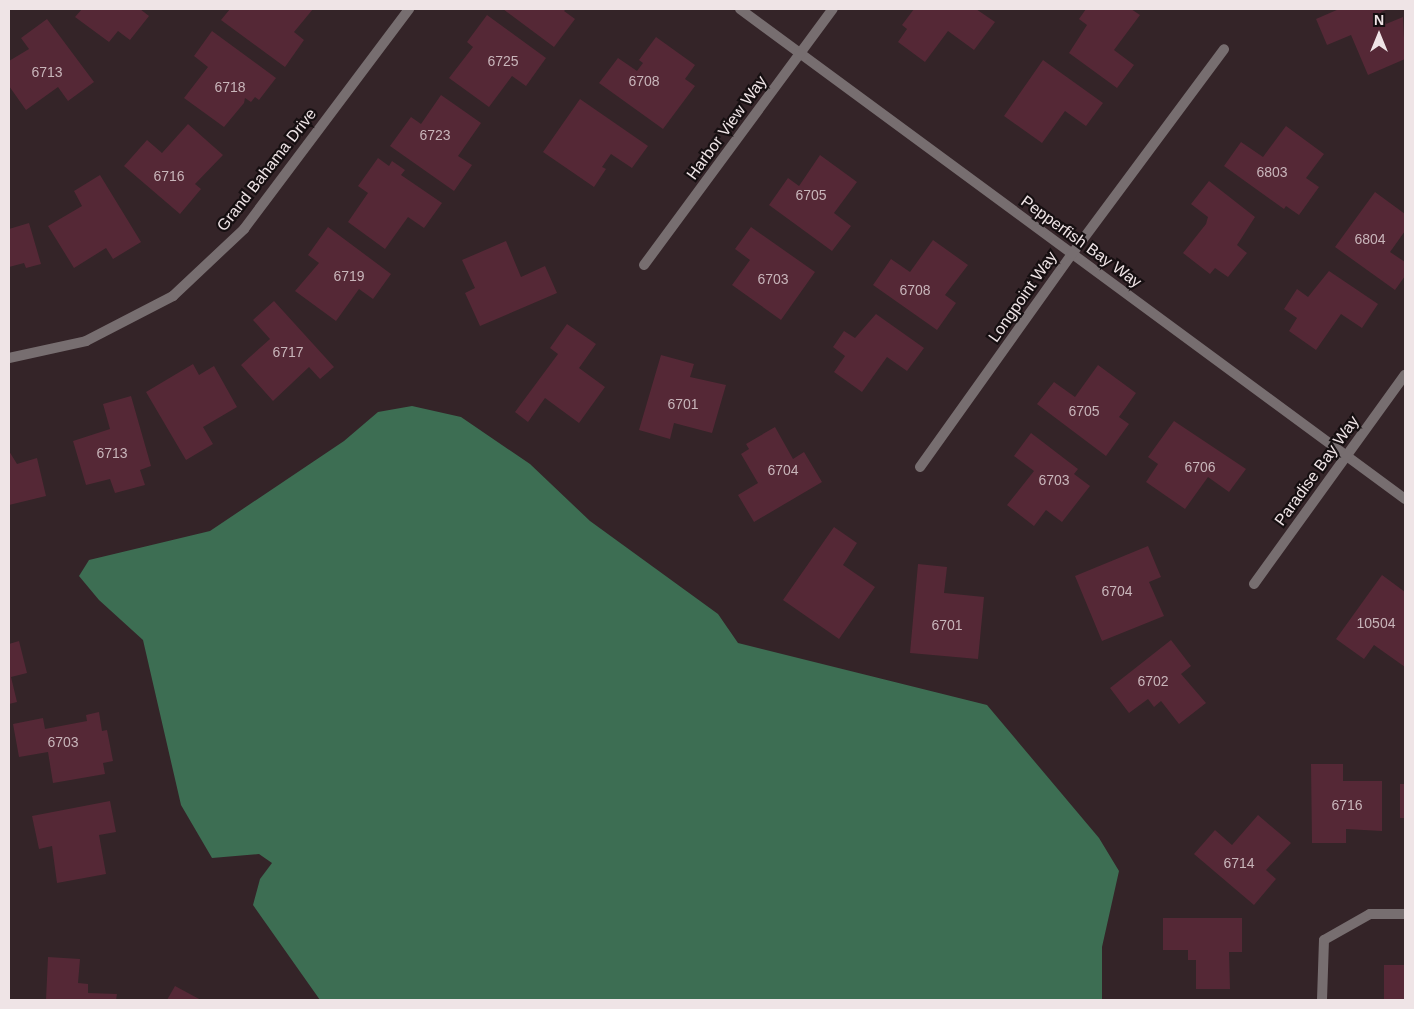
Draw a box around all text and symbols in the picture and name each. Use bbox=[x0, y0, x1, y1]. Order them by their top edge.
north arrow bbox=[1354, 10, 1404, 60]
text: N bbox=[1374, 12, 1384, 28]
house number: 6725 bbox=[487, 53, 519, 69]
house number: 6713 bbox=[31, 64, 63, 80]
street label: Harbor View Way bbox=[683, 72, 771, 184]
house number: 6708 bbox=[628, 73, 660, 89]
house number: 6718 bbox=[214, 79, 246, 95]
street label: Grand Bahama Drive bbox=[213, 105, 321, 235]
house number: 6723 bbox=[419, 127, 451, 143]
house number: 6803 bbox=[1256, 164, 1288, 180]
house number: 6716 bbox=[153, 168, 185, 184]
house number: 6705 bbox=[795, 187, 827, 203]
street label: Pepperfish Bay Way bbox=[1017, 192, 1145, 292]
house number: 6804 bbox=[1354, 231, 1386, 247]
street label: Longpoint Way bbox=[985, 248, 1061, 346]
house number: 6719 bbox=[333, 268, 365, 284]
house number: 6703 bbox=[757, 271, 789, 287]
house number: 6708 bbox=[899, 282, 931, 298]
house number: 6717 bbox=[272, 344, 304, 360]
house number: 6701 bbox=[667, 396, 699, 412]
house number: 6705 bbox=[1068, 403, 1100, 419]
street label: Paradise Bay Way bbox=[1271, 412, 1363, 530]
house number: 6713 bbox=[96, 445, 128, 461]
house number: 6706 bbox=[1184, 459, 1216, 475]
house number: 6704 bbox=[767, 462, 799, 478]
house number: 6703 bbox=[1038, 472, 1070, 488]
house number: 6704 bbox=[1101, 583, 1133, 599]
house number: 10504 bbox=[1357, 615, 1395, 631]
house number: 6701 bbox=[931, 617, 963, 633]
house number: 6702 bbox=[1137, 673, 1169, 689]
house number: 6703 bbox=[47, 734, 79, 750]
house number: 6716 bbox=[1331, 797, 1363, 813]
house number: 6714 bbox=[1223, 855, 1255, 871]

